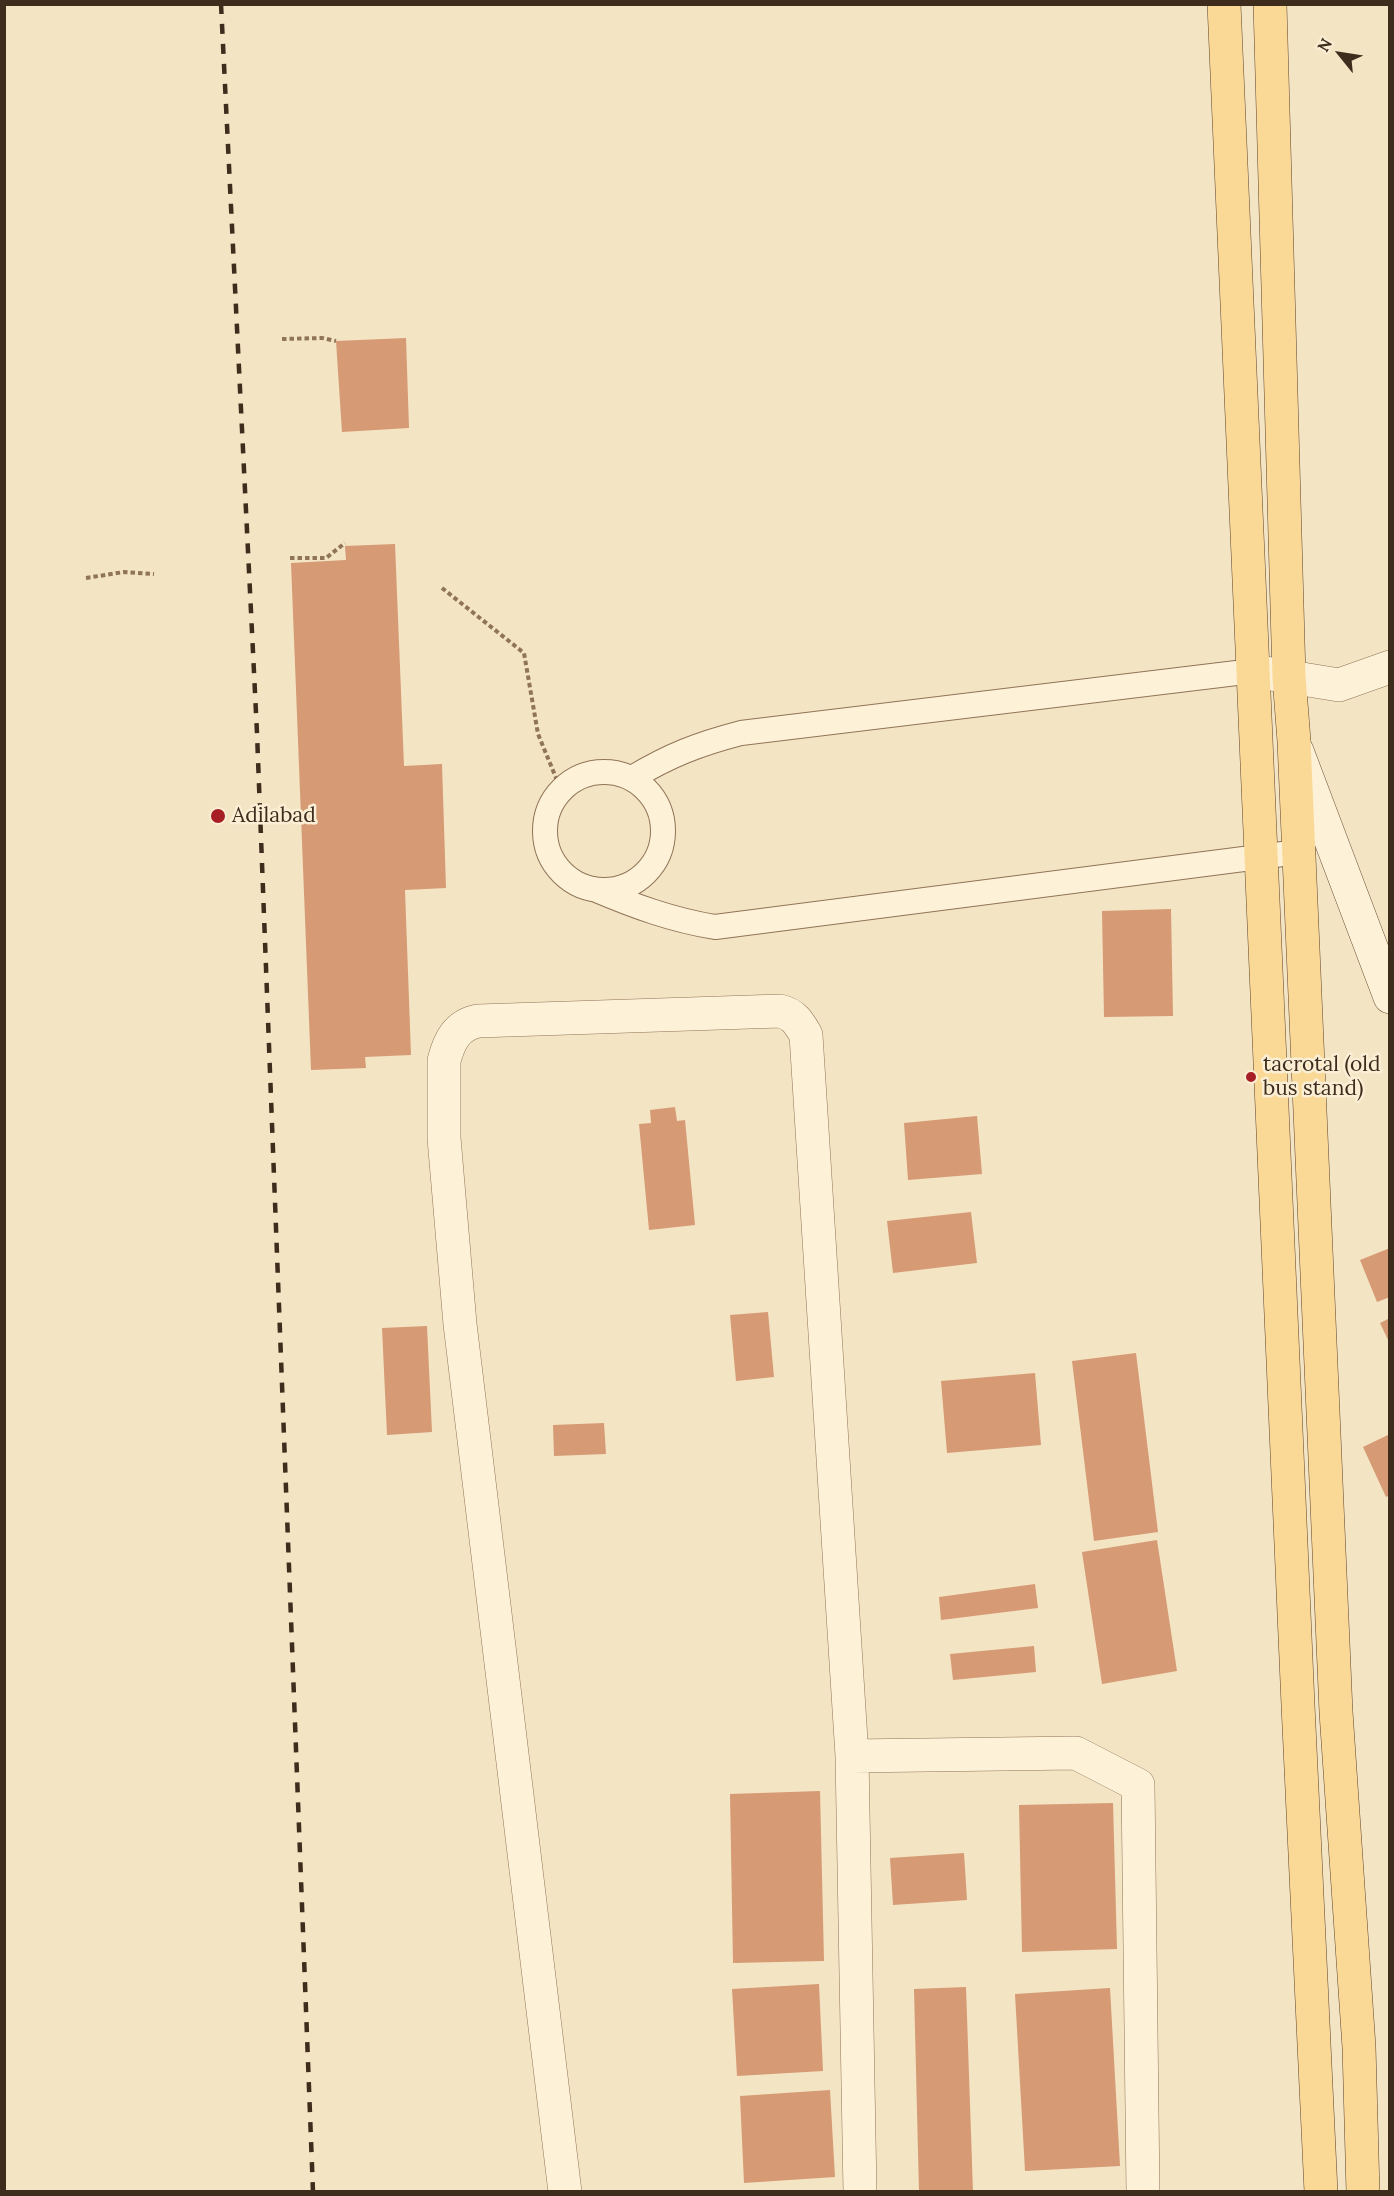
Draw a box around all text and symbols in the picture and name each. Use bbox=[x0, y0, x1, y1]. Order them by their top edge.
north arrow bbox=[1310, 24, 1370, 84]
text: N bbox=[1313, 35, 1336, 55]
place label: Adilabad bbox=[232, 803, 316, 829]
marker: Adilabad bbox=[209, 807, 227, 825]
place label: tacrotal (old bus stand) bbox=[1263, 1052, 1380, 1102]
marker: tacrotal (old bus stand) bbox=[1244, 1070, 1258, 1084]

